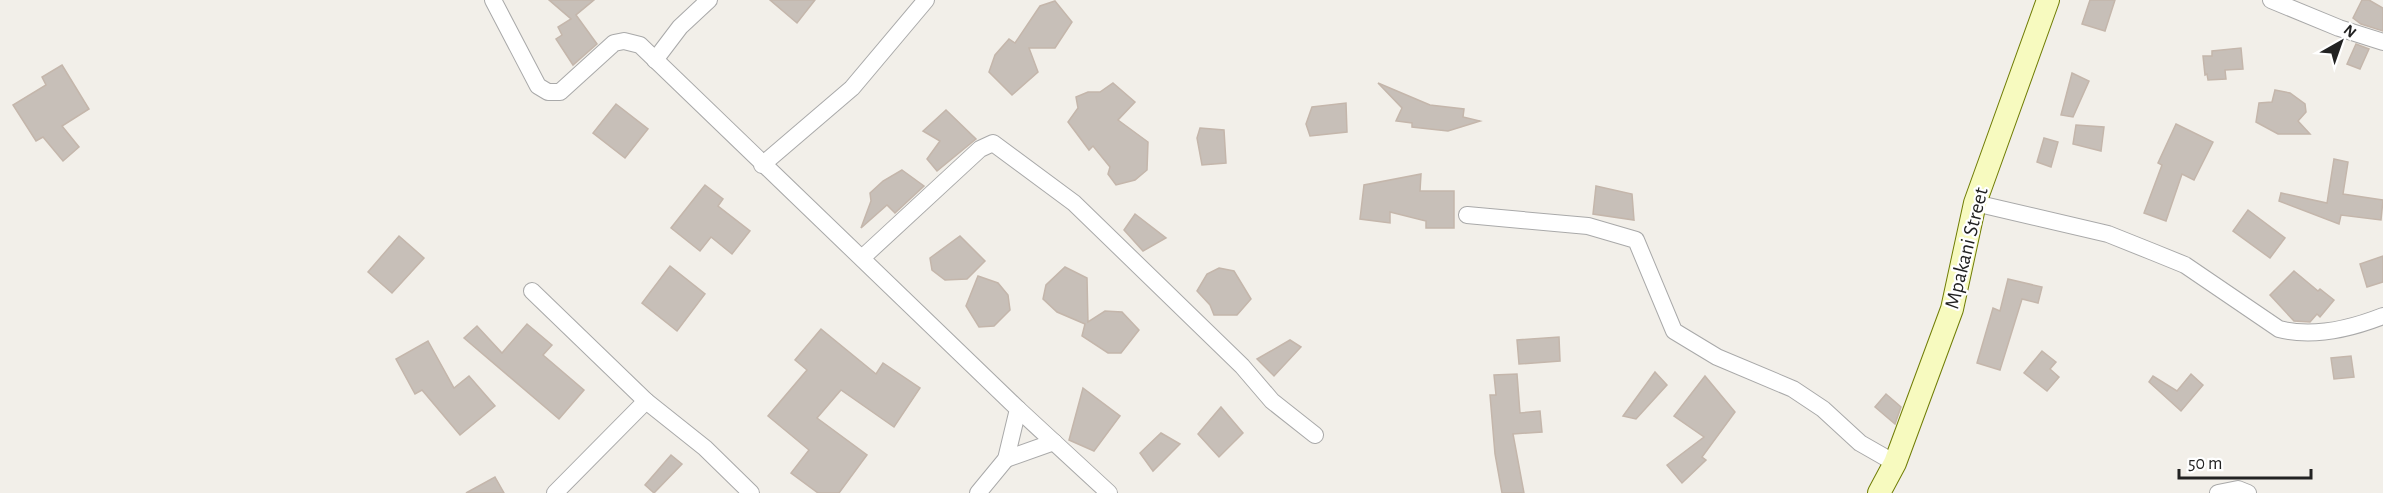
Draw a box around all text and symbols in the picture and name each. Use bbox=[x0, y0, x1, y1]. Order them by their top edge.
north arrow bbox=[2311, 12, 2371, 72]
text: N bbox=[2341, 22, 2359, 41]
street label: Mpakani Street bbox=[1941, 185, 1992, 311]
scale bar bbox=[2179, 442, 2311, 480]
text: 50 m bbox=[2188, 455, 2222, 473]

